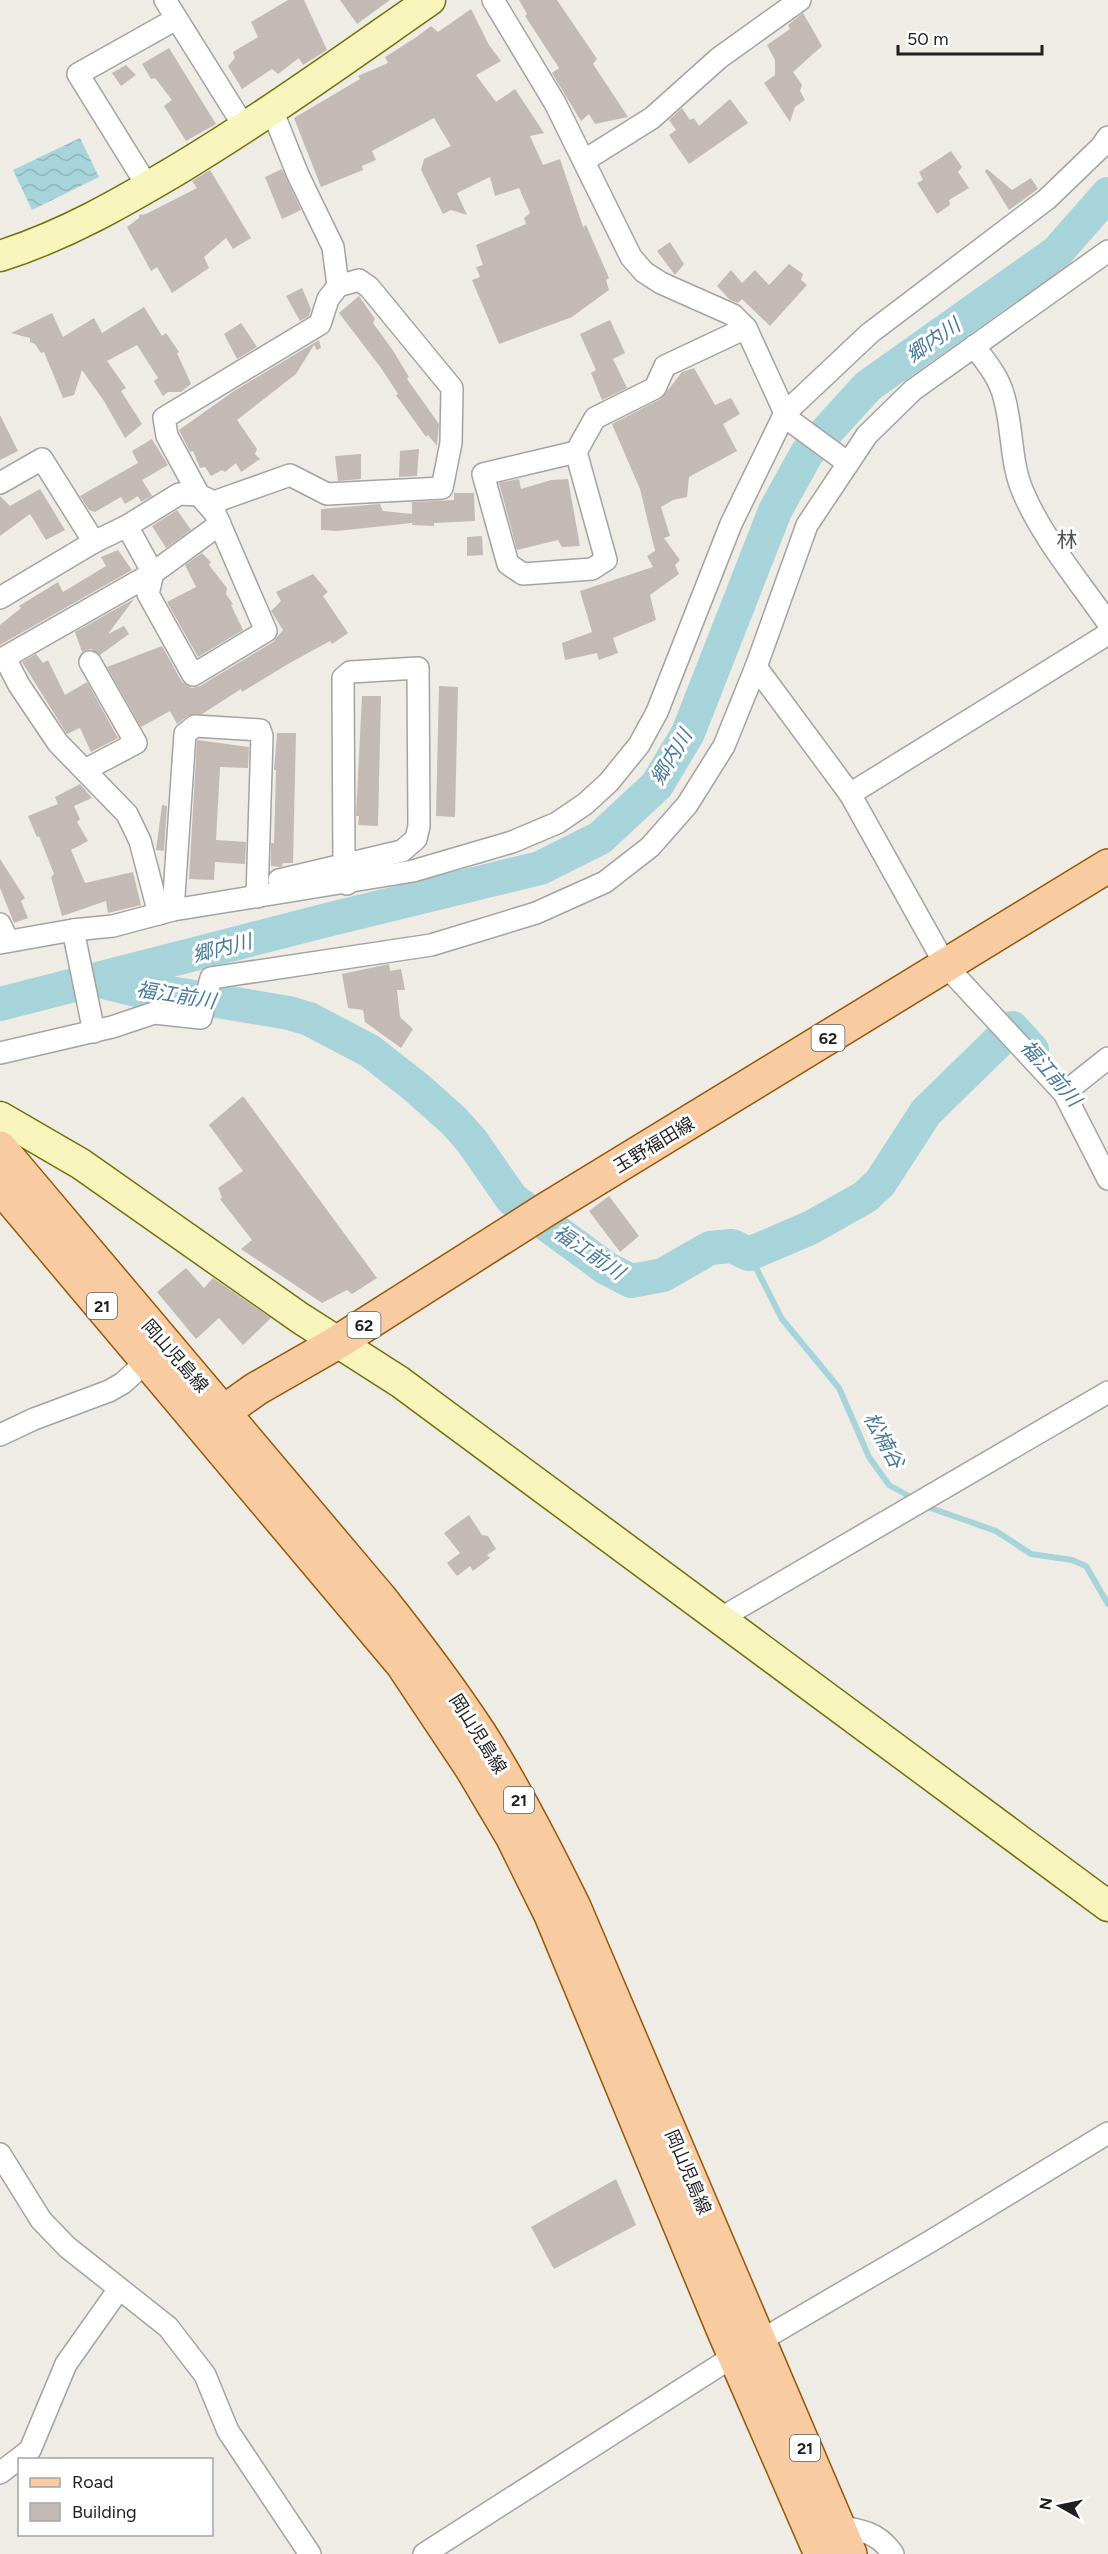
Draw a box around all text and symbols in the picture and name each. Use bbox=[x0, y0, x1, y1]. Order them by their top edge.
scale bar bbox=[898, 18, 1042, 56]
text: 50 m bbox=[907, 28, 949, 50]
water label: 郷内川 bbox=[902, 312, 966, 367]
district label: 林 bbox=[1057, 527, 1078, 552]
water label: 郷内川 bbox=[645, 723, 698, 789]
water label: 郷内川 bbox=[190, 929, 256, 967]
water label: 福江前川 bbox=[135, 977, 219, 1013]
road number: 62 bbox=[812, 1025, 844, 1051]
water label: 福江前川 bbox=[1016, 1035, 1088, 1113]
street label: 玉野福田線 bbox=[610, 1112, 698, 1178]
water label: 福江前川 bbox=[549, 1220, 631, 1285]
road number: 21 bbox=[87, 1293, 117, 1319]
road number: 62 bbox=[348, 1312, 380, 1338]
street label: 岡山児島線 bbox=[137, 1315, 213, 1397]
water label: 松楠谷 bbox=[859, 1408, 910, 1474]
street label: 岡山児島線 bbox=[445, 1690, 511, 1778]
road number: 21 bbox=[504, 1787, 534, 1813]
street label: 岡山児島線 bbox=[660, 2126, 716, 2218]
road number: 21 bbox=[790, 2435, 820, 2461]
legend bbox=[18, 2458, 213, 2536]
text: Road bbox=[72, 2471, 113, 2493]
north arrow bbox=[1030, 2476, 1090, 2536]
text: N bbox=[1035, 2496, 1056, 2511]
text: Building bbox=[72, 2501, 137, 2523]

